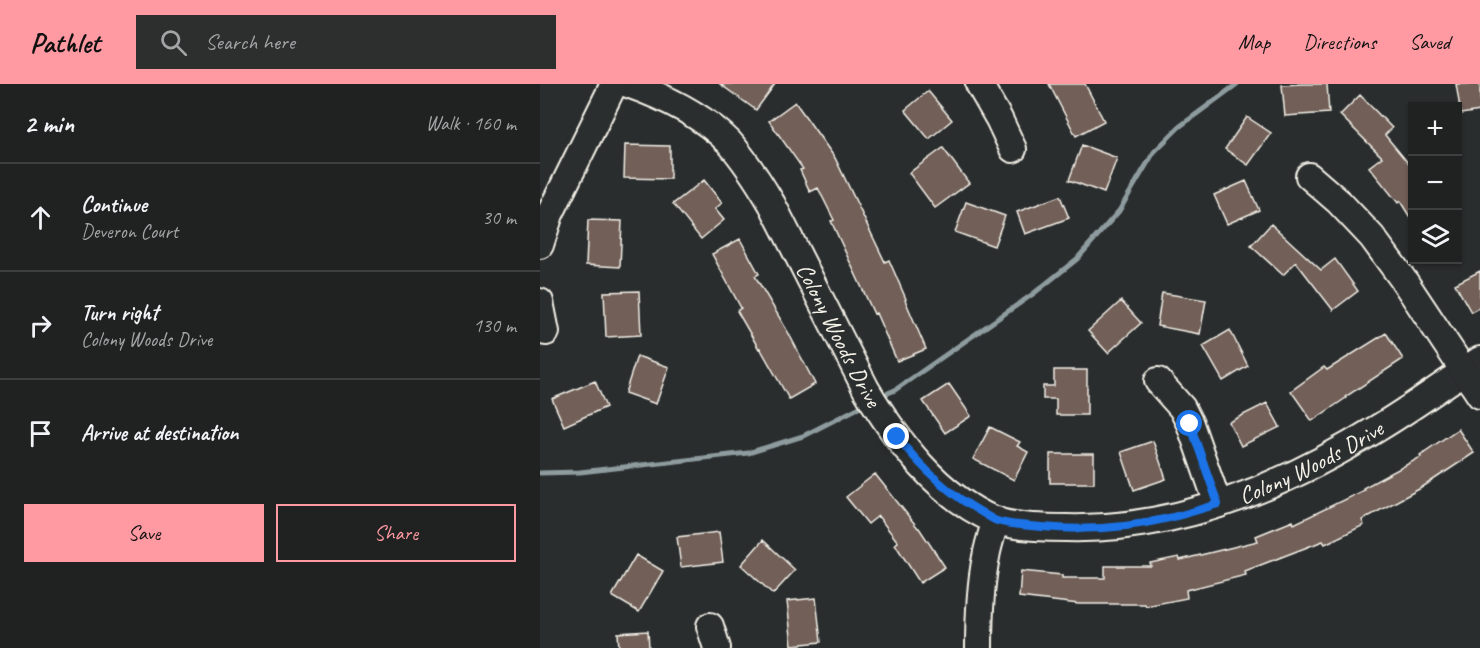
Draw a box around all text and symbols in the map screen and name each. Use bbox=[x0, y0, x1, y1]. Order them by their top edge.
search box bbox=[136, 15, 556, 69]
text: Pathlet bbox=[30, 25, 100, 60]
icon: search bbox=[157, 26, 190, 59]
text: Search here bbox=[205, 28, 295, 56]
text: Map bbox=[1238, 29, 1270, 55]
text: Directions bbox=[1303, 29, 1376, 55]
text: Saved bbox=[1409, 29, 1450, 55]
map controls bbox=[1408, 102, 1462, 264]
button: + bbox=[1408, 102, 1462, 156]
text: 2 min bbox=[24, 107, 74, 140]
text: Walk · 160 m bbox=[426, 111, 516, 136]
button: − bbox=[1408, 156, 1462, 210]
text: Continue bbox=[81, 191, 147, 219]
icon: ahead bbox=[24, 201, 57, 234]
text: 30 m bbox=[482, 205, 516, 230]
button: layers bbox=[1408, 210, 1462, 264]
text: Deveron Court bbox=[81, 219, 178, 244]
street label: Colony Woods Drive bbox=[790, 258, 889, 414]
text: Turn right bbox=[81, 299, 158, 327]
icon: right bbox=[24, 309, 57, 342]
text: 130 m bbox=[473, 313, 516, 338]
text: Colony Woods Drive bbox=[81, 327, 212, 352]
route start bbox=[1176, 410, 1202, 436]
street label: Colony Woods Drive bbox=[1235, 412, 1390, 511]
icon: arrive bbox=[24, 417, 57, 450]
text: Arrive at destination bbox=[81, 419, 238, 447]
route end bbox=[883, 423, 909, 449]
button: Save bbox=[24, 504, 264, 562]
button: Share bbox=[276, 504, 516, 562]

